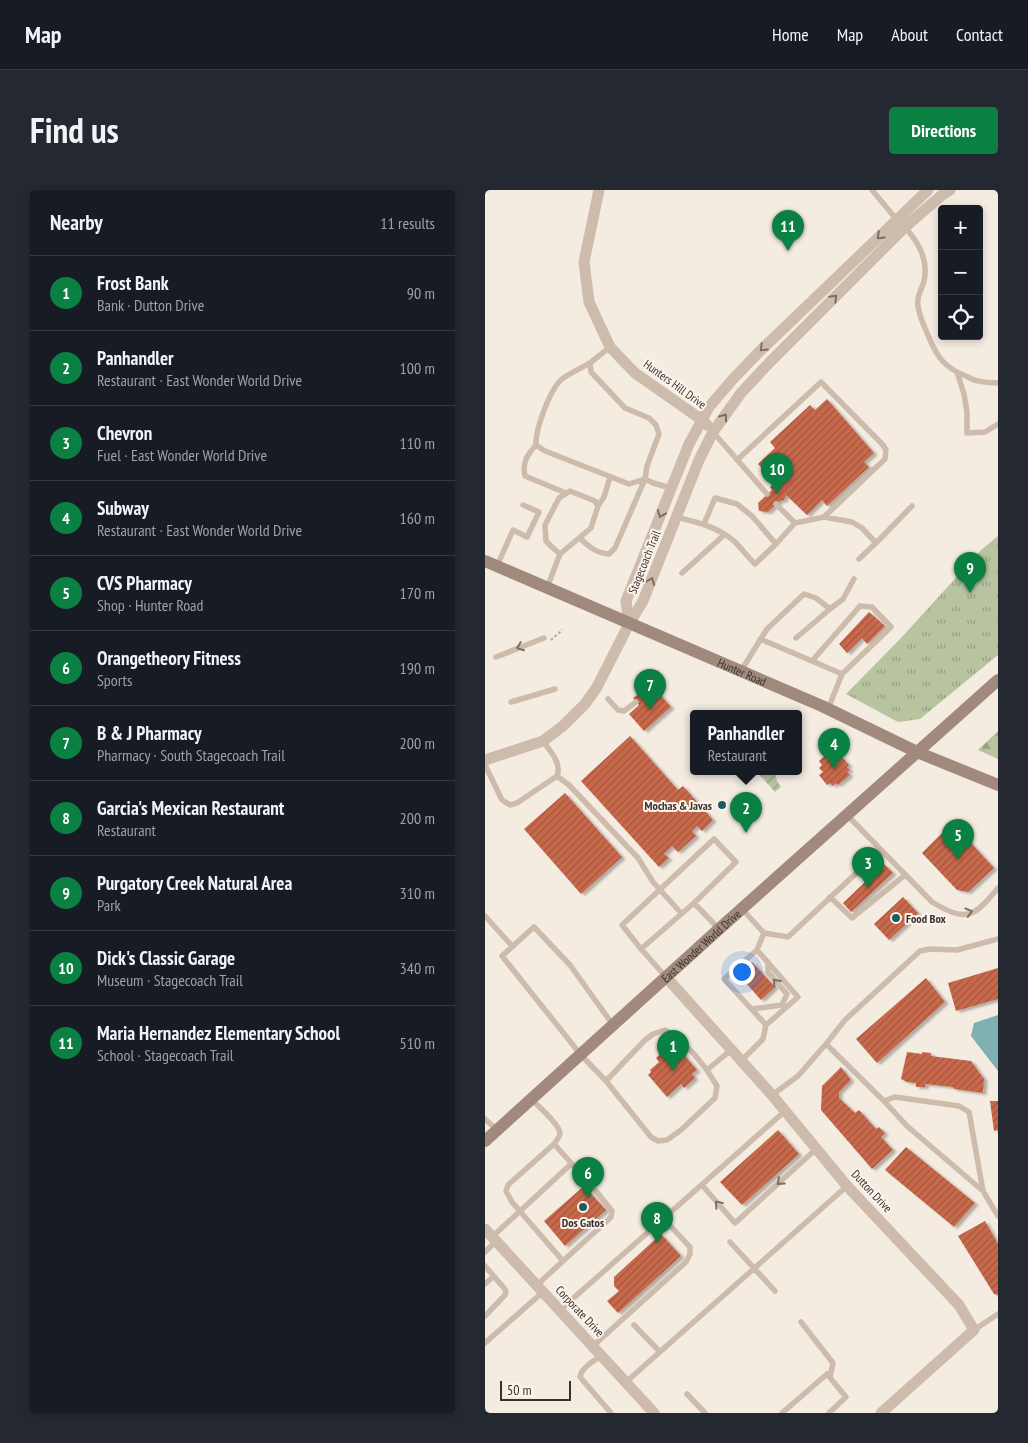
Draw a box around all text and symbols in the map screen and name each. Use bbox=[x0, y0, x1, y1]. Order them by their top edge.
text: Map bbox=[25, 19, 62, 50]
text: Home bbox=[772, 23, 809, 46]
text: Map bbox=[837, 23, 863, 46]
text: About bbox=[891, 23, 928, 46]
text: Contact bbox=[956, 23, 1003, 46]
text: Find us bbox=[30, 107, 119, 153]
button: Directions bbox=[889, 107, 998, 154]
map controls bbox=[938, 205, 983, 340]
button: + bbox=[938, 205, 983, 250]
text: Nearby bbox=[50, 209, 103, 236]
pin: 11 bbox=[772, 210, 804, 251]
text: 11 results bbox=[380, 213, 435, 233]
one-way arrow bbox=[876, 230, 885, 239]
button: − bbox=[938, 250, 983, 295]
text: Frost Bank bbox=[97, 271, 169, 295]
text: 1 bbox=[62, 283, 70, 303]
text: 90 m bbox=[407, 283, 435, 303]
text: Bank · Dutton Drive bbox=[97, 295, 204, 315]
one-way arrow bbox=[828, 295, 837, 304]
button: locate bbox=[938, 295, 983, 340]
one-way arrow bbox=[760, 342, 769, 351]
text: Panhandler bbox=[97, 346, 174, 370]
street label: Hunters Hill Drive bbox=[641, 356, 709, 412]
text: 2 bbox=[62, 358, 70, 378]
text: 100 m bbox=[400, 358, 435, 378]
text: Restaurant · East Wonder World Drive bbox=[97, 370, 302, 390]
one-way arrow bbox=[718, 413, 727, 423]
text: Chevron bbox=[97, 421, 152, 445]
text: 3 bbox=[62, 433, 70, 453]
text: 110 m bbox=[400, 433, 435, 453]
text: Fuel · East Wonder World Drive bbox=[97, 445, 267, 465]
pin: 10 bbox=[761, 453, 793, 494]
text: Subway bbox=[97, 496, 149, 520]
text: 4 bbox=[62, 508, 70, 528]
text: 160 m bbox=[400, 508, 435, 528]
one-way arrow bbox=[656, 509, 667, 518]
text: Restaurant · East Wonder World Drive bbox=[97, 520, 302, 540]
street label: Stagecoach Trail bbox=[625, 528, 664, 596]
pin: 9 bbox=[954, 552, 986, 593]
text: CVS Pharmacy bbox=[97, 571, 192, 595]
one-way arrow bbox=[645, 577, 655, 586]
text: 5 bbox=[62, 583, 70, 603]
text: 170 m bbox=[400, 583, 435, 603]
text: Shop · Hunter Road bbox=[97, 595, 203, 615]
one-way arrow bbox=[516, 642, 524, 652]
text: Orangetheory Fitness bbox=[97, 646, 241, 670]
street label: Hunter Road bbox=[716, 655, 769, 689]
text: 6 bbox=[62, 658, 70, 678]
text: 190 m bbox=[400, 658, 435, 678]
pin: 7 bbox=[634, 669, 666, 710]
text: Sports bbox=[97, 670, 132, 690]
popup bbox=[690, 710, 802, 775]
text: B & J Pharmacy bbox=[97, 721, 202, 745]
text: Panhandler bbox=[708, 721, 784, 745]
pin: 4 bbox=[818, 728, 850, 769]
text: 7 bbox=[62, 733, 70, 753]
text: 200 m bbox=[400, 733, 435, 753]
text: Pharmacy · South Stagecoach Trail bbox=[97, 745, 285, 765]
text: Restaurant bbox=[708, 745, 767, 765]
pin: 2 bbox=[730, 792, 762, 833]
text: Garcia's Mexican Restaurant bbox=[97, 796, 284, 820]
place label: Mochas & Javas bbox=[645, 798, 712, 813]
marker: Mochas & Javas bbox=[716, 799, 728, 811]
text: 8 bbox=[62, 808, 70, 828]
text: 200 m bbox=[400, 808, 435, 828]
pin: 5 bbox=[942, 819, 974, 860]
text: Restaurant bbox=[97, 820, 156, 840]
pin: 3 bbox=[852, 847, 884, 888]
text: Purgatory Creek Natural Area bbox=[97, 871, 292, 895]
text: 9 bbox=[62, 883, 70, 903]
text: 310 m bbox=[400, 883, 435, 903]
text: Park bbox=[97, 895, 121, 915]
street label: East Wonder World Drive bbox=[658, 906, 744, 985]
one-way arrow bbox=[964, 908, 972, 918]
place label: Food Box bbox=[906, 911, 946, 926]
marker: Food Box bbox=[890, 912, 902, 924]
text: Dick's Classic Garage bbox=[97, 946, 235, 970]
text: 10 bbox=[58, 958, 74, 978]
text: 340 m bbox=[400, 958, 435, 978]
your location bbox=[729, 959, 755, 985]
text: Museum · Stagecoach Trail bbox=[97, 970, 243, 990]
one-way arrow bbox=[773, 979, 782, 988]
text: Maria Hernandez Elementary School bbox=[97, 1021, 340, 1045]
pin: 1 bbox=[657, 1030, 689, 1071]
text: 11 bbox=[58, 1033, 74, 1053]
text: 510 m bbox=[400, 1033, 435, 1053]
text: School · Stagecoach Trail bbox=[97, 1045, 234, 1065]
pin: 6 bbox=[572, 1157, 604, 1198]
street label: Dutton Drive bbox=[849, 1167, 896, 1215]
one-way arrow bbox=[777, 1176, 786, 1185]
marker: Dos Gatos bbox=[577, 1201, 589, 1213]
one-way arrow bbox=[715, 1201, 724, 1210]
pin: 8 bbox=[641, 1202, 673, 1243]
place label: Dos Gatos bbox=[562, 1215, 604, 1230]
street label: Corporate Drive bbox=[552, 1282, 608, 1340]
scale bar bbox=[500, 1378, 571, 1401]
text: 50 m bbox=[507, 1381, 532, 1399]

